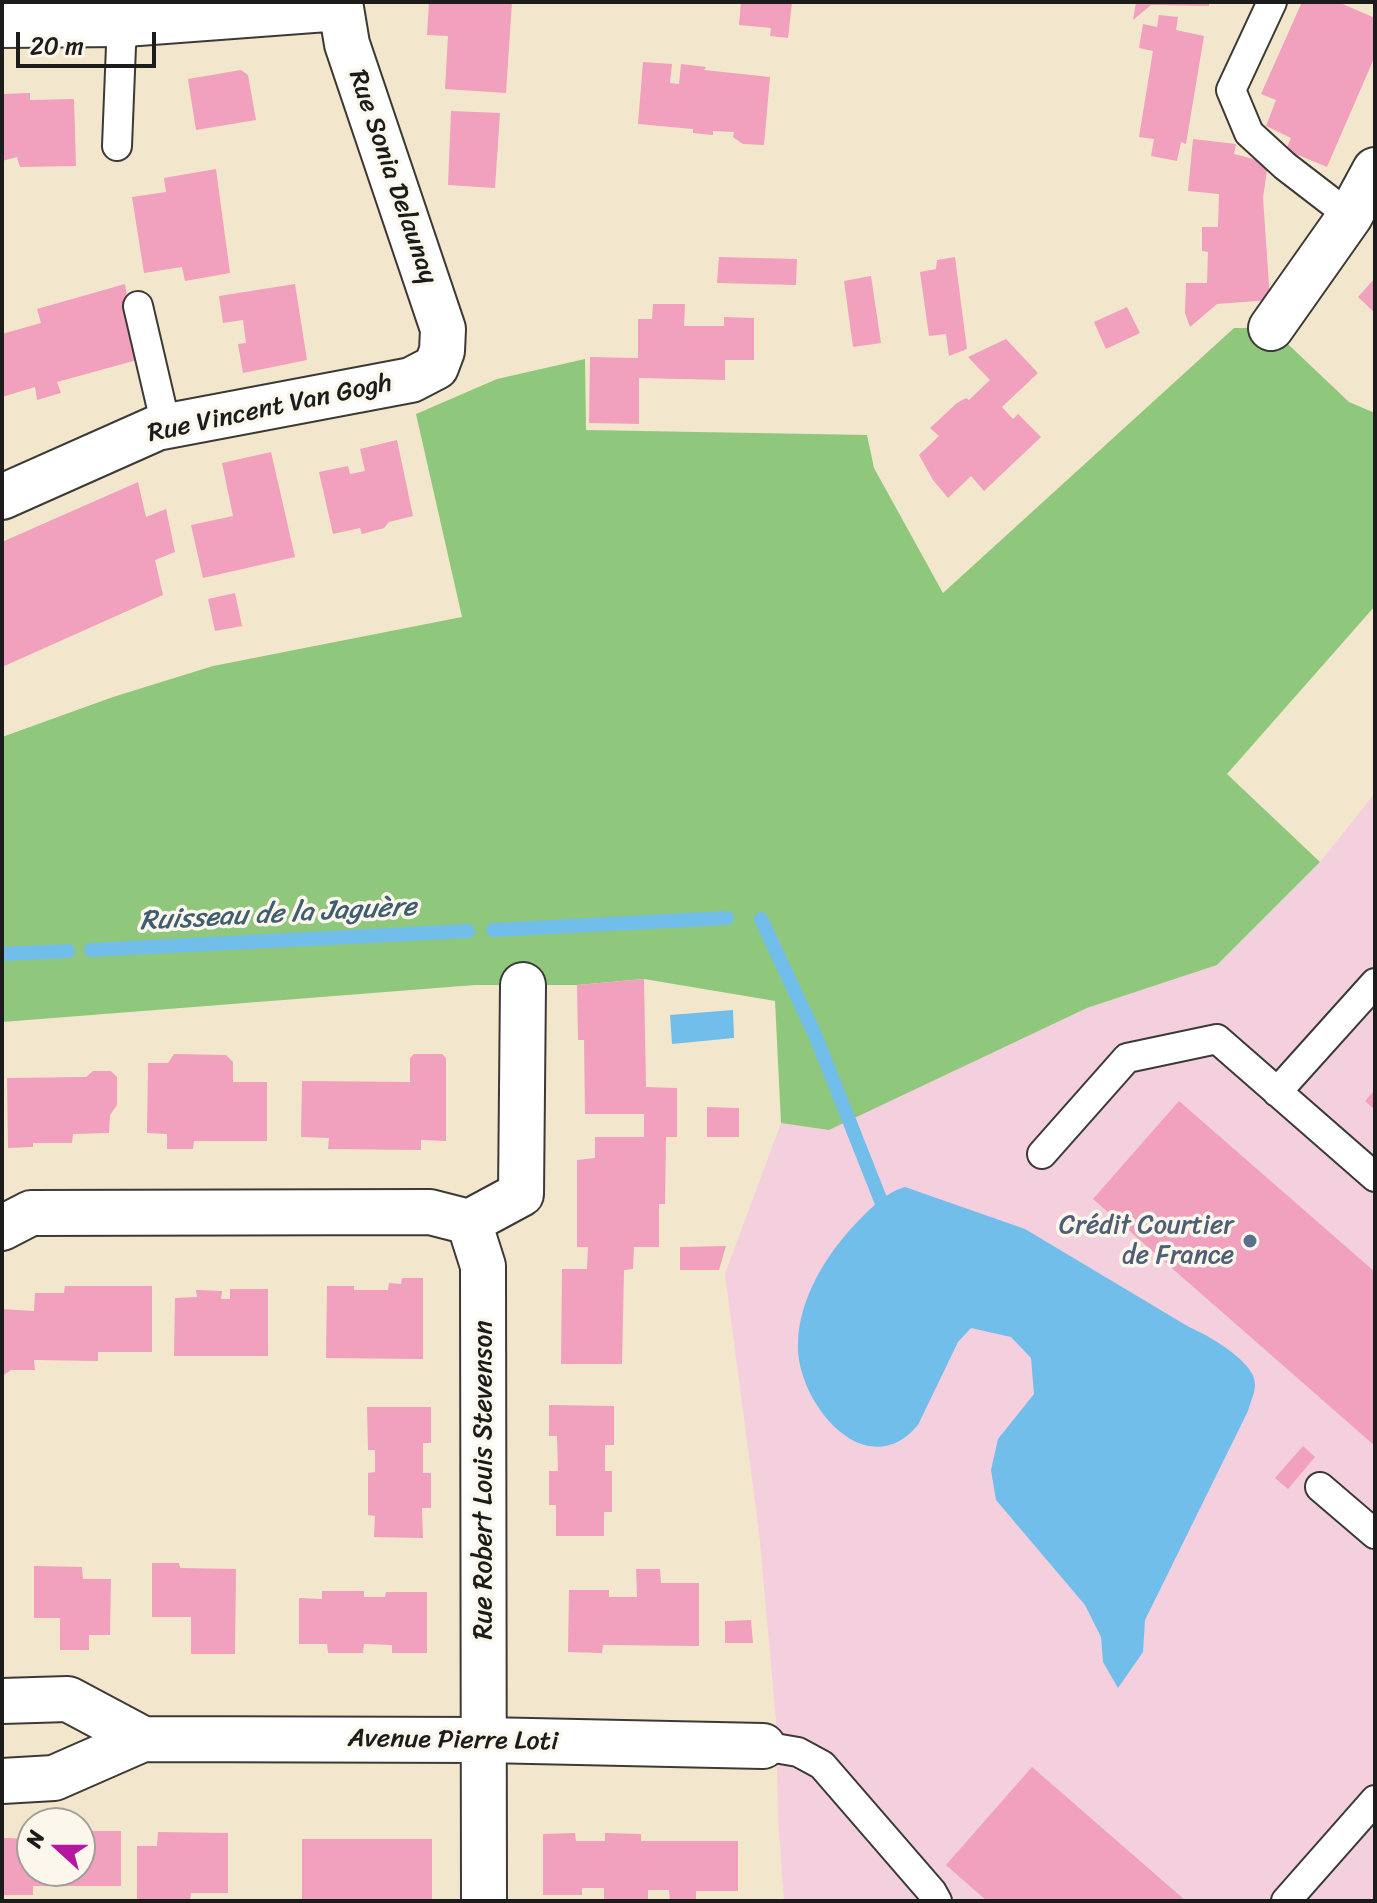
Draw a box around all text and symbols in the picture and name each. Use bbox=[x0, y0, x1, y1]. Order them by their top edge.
scale bar bbox=[20, 16, 160, 66]
text: 20 m bbox=[30, 25, 84, 67]
street label: Rue Sonia Delaunay bbox=[341, 66, 443, 288]
street label: Rue Vincent Van Gogh bbox=[145, 368, 395, 450]
water label: Ruisseau de la Jaguère bbox=[139, 891, 417, 939]
place label: Crédit Courtier de France bbox=[1059, 1210, 1234, 1272]
marker: Crédit Courtier de France bbox=[1241, 1232, 1259, 1250]
street label: Rue Robert Louis Stevenson bbox=[468, 1321, 500, 1639]
street label: Avenue Pierre Loti bbox=[348, 1724, 558, 1758]
north arrow bbox=[16, 1807, 96, 1887]
text: N bbox=[14, 1825, 56, 1853]

